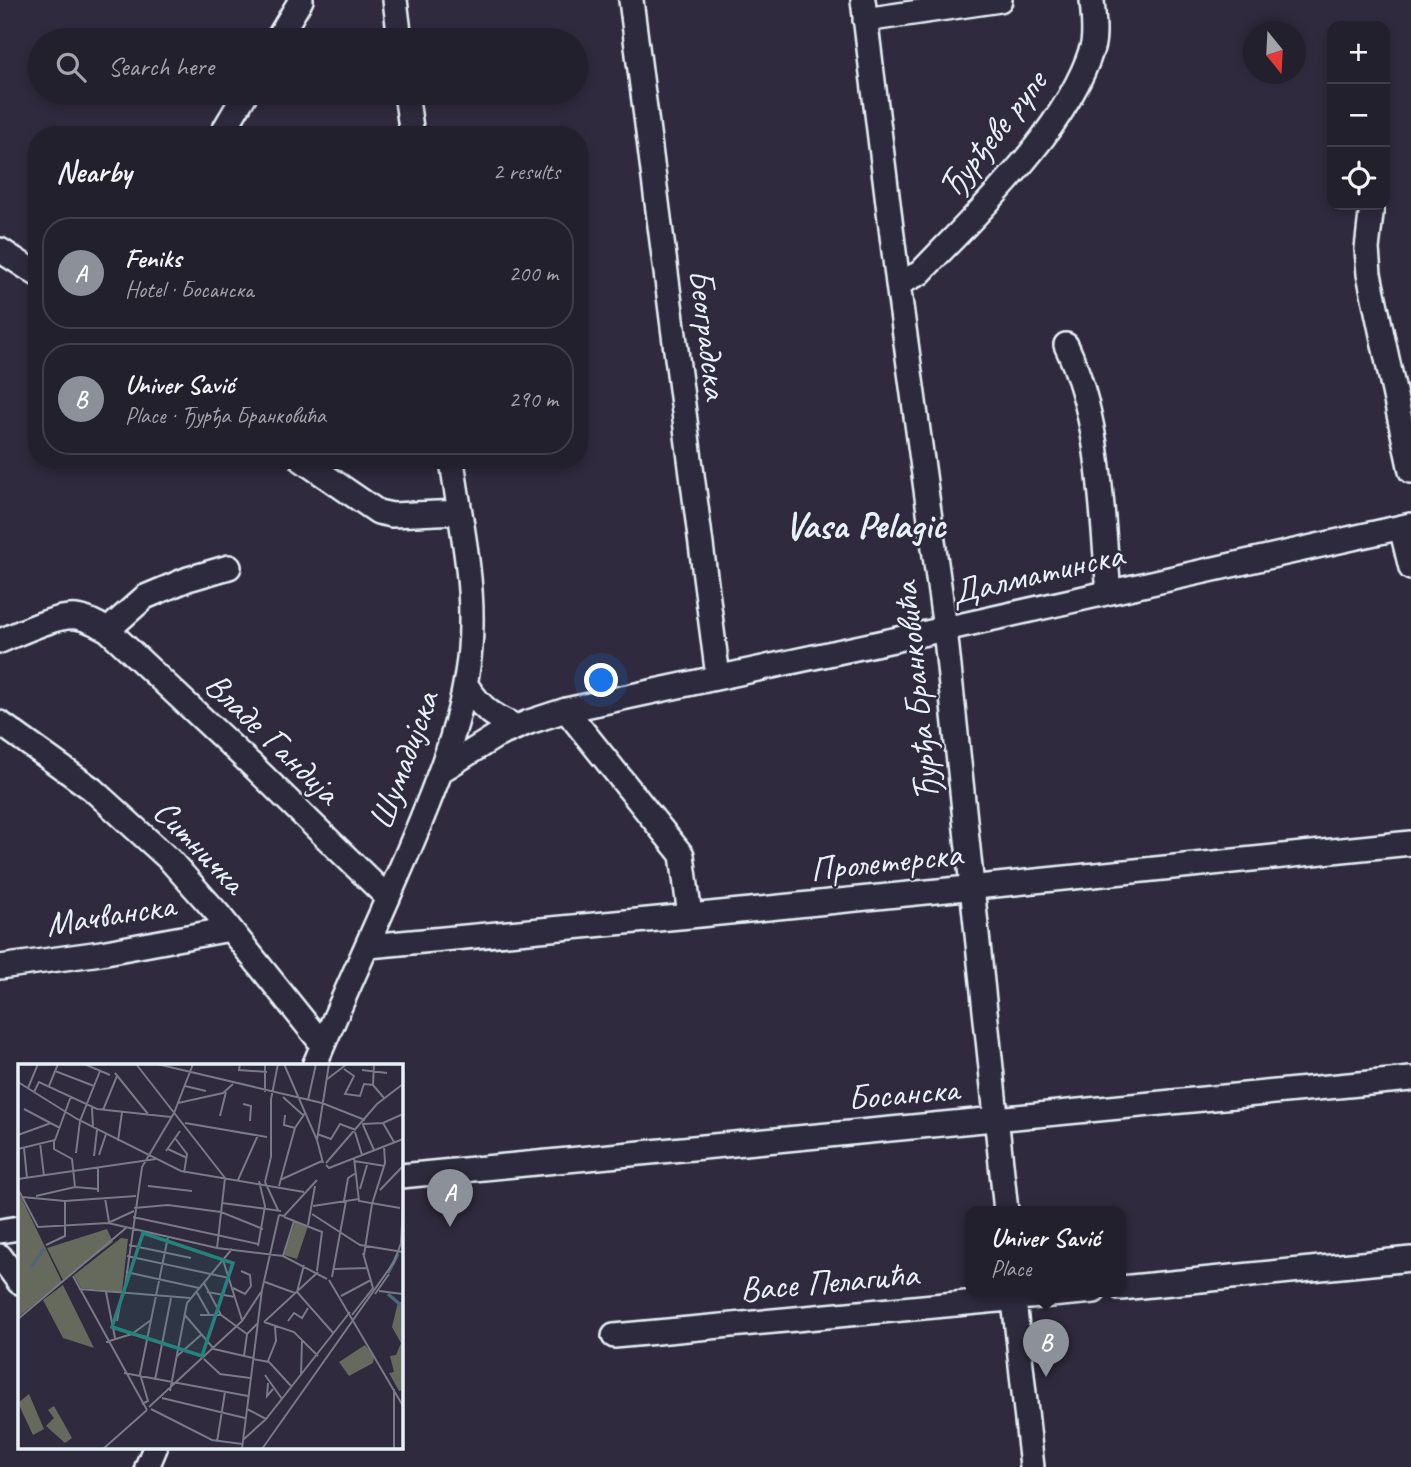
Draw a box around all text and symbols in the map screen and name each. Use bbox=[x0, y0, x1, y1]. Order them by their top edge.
north arrow bbox=[1243, 21, 1306, 84]
map controls bbox=[1327, 21, 1390, 210]
button: + bbox=[1327, 21, 1390, 84]
search box bbox=[28, 28, 588, 105]
icon: search bbox=[52, 48, 90, 86]
text: Search here bbox=[108, 50, 214, 83]
street label: Ђурђеве рупе bbox=[928, 59, 1058, 208]
button: − bbox=[1327, 84, 1390, 147]
button: locate bbox=[1327, 147, 1390, 210]
text: Nearby bbox=[56, 153, 132, 191]
text: 2 results bbox=[493, 157, 560, 186]
text: Feniks bbox=[125, 242, 181, 275]
text: A bbox=[75, 259, 87, 288]
text: 200 m bbox=[509, 259, 558, 288]
street label: Београдска bbox=[678, 266, 739, 404]
text: Hotel · Босанска bbox=[125, 275, 253, 304]
text: Univer Savić bbox=[125, 368, 234, 401]
text: B bbox=[75, 385, 87, 414]
text: 290 m bbox=[509, 385, 558, 414]
text: Place · Ђурђа Бранковића bbox=[125, 401, 326, 430]
district label: Vasa Pelagic bbox=[785, 502, 947, 549]
street label: Далматинска bbox=[947, 531, 1130, 615]
street label: Ђурђа Бранковића bbox=[882, 577, 950, 804]
street label: Владе Гандија bbox=[195, 663, 352, 816]
your location bbox=[584, 663, 618, 697]
street label: Шумадијска bbox=[358, 682, 450, 835]
street label: Ситничка bbox=[144, 789, 258, 905]
street label: Пролетерска bbox=[808, 831, 967, 892]
street label: Мачванска bbox=[43, 882, 180, 947]
inset map bbox=[18, 1064, 402, 1450]
street label: Босанска bbox=[846, 1066, 963, 1121]
pin: A bbox=[427, 1169, 473, 1227]
popup bbox=[965, 1206, 1126, 1297]
text: Univer Savić bbox=[991, 1221, 1100, 1254]
street label: Васе Пелагића bbox=[738, 1251, 923, 1312]
text: Place bbox=[991, 1254, 1031, 1283]
pin: B bbox=[1023, 1319, 1069, 1377]

